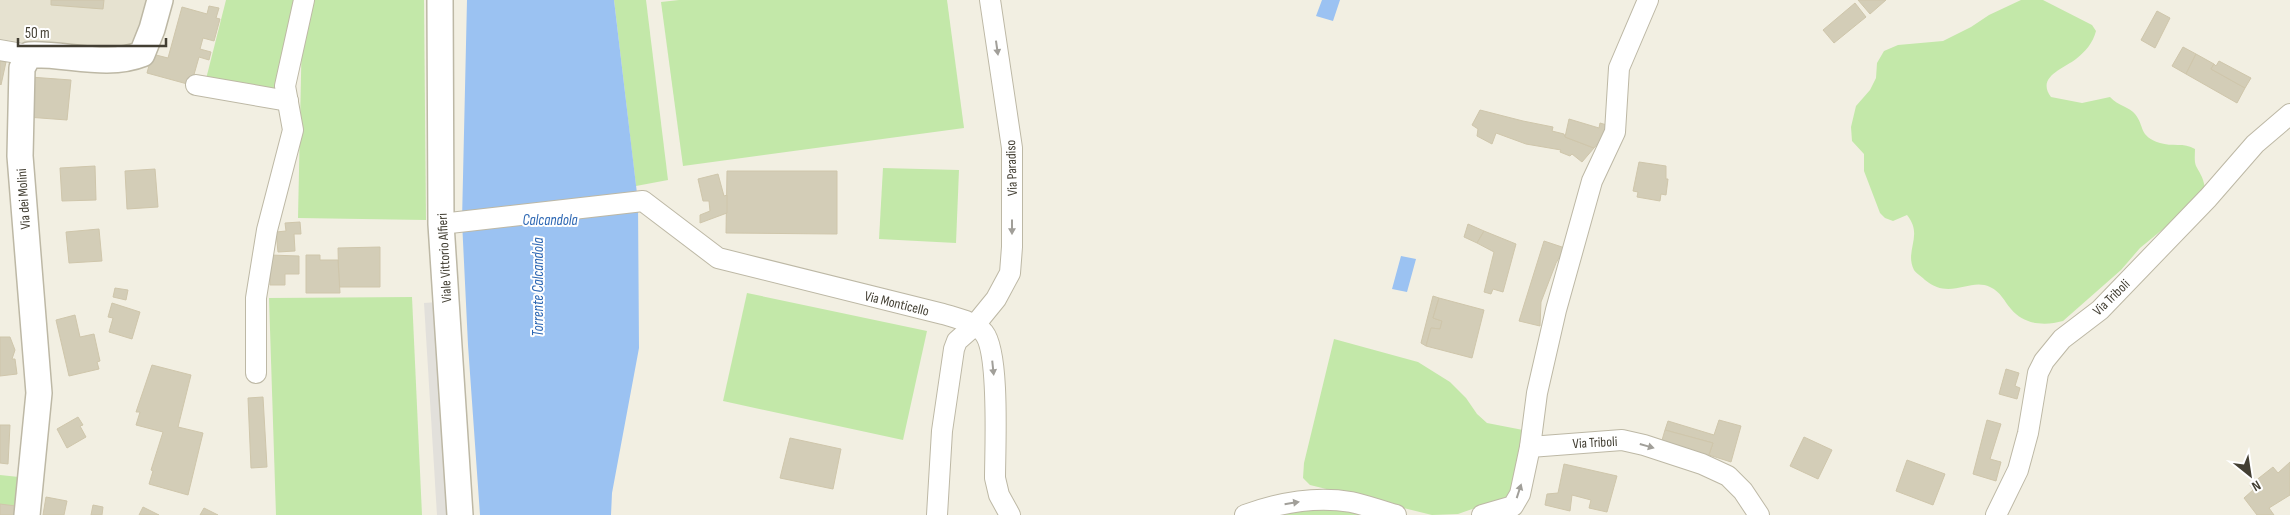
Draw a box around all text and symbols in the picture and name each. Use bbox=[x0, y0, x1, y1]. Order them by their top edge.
scale bar bbox=[18, 15, 165, 47]
text: 50 m bbox=[25, 24, 50, 43]
one-way arrow bbox=[994, 41, 1002, 57]
street label: Via Paradiso bbox=[1002, 139, 1021, 196]
street label: Via dei Molini bbox=[13, 168, 34, 230]
water label: Calcandola bbox=[522, 211, 578, 230]
street label: Viale Vittorio Alfieri bbox=[434, 213, 455, 303]
one-way arrow bbox=[1008, 219, 1016, 235]
water label: Torrente Calcandola bbox=[529, 237, 548, 337]
street label: Via Triboli bbox=[2089, 276, 2133, 319]
street label: Via Monticello bbox=[863, 287, 931, 320]
one-way arrow bbox=[989, 361, 997, 377]
street label: Via Triboli bbox=[1572, 433, 1618, 452]
one-way arrow bbox=[1639, 443, 1654, 451]
north arrow bbox=[2225, 450, 2275, 500]
text: N bbox=[2249, 477, 2264, 495]
one-way arrow bbox=[1516, 483, 1524, 498]
one-way arrow bbox=[1285, 499, 1301, 507]

